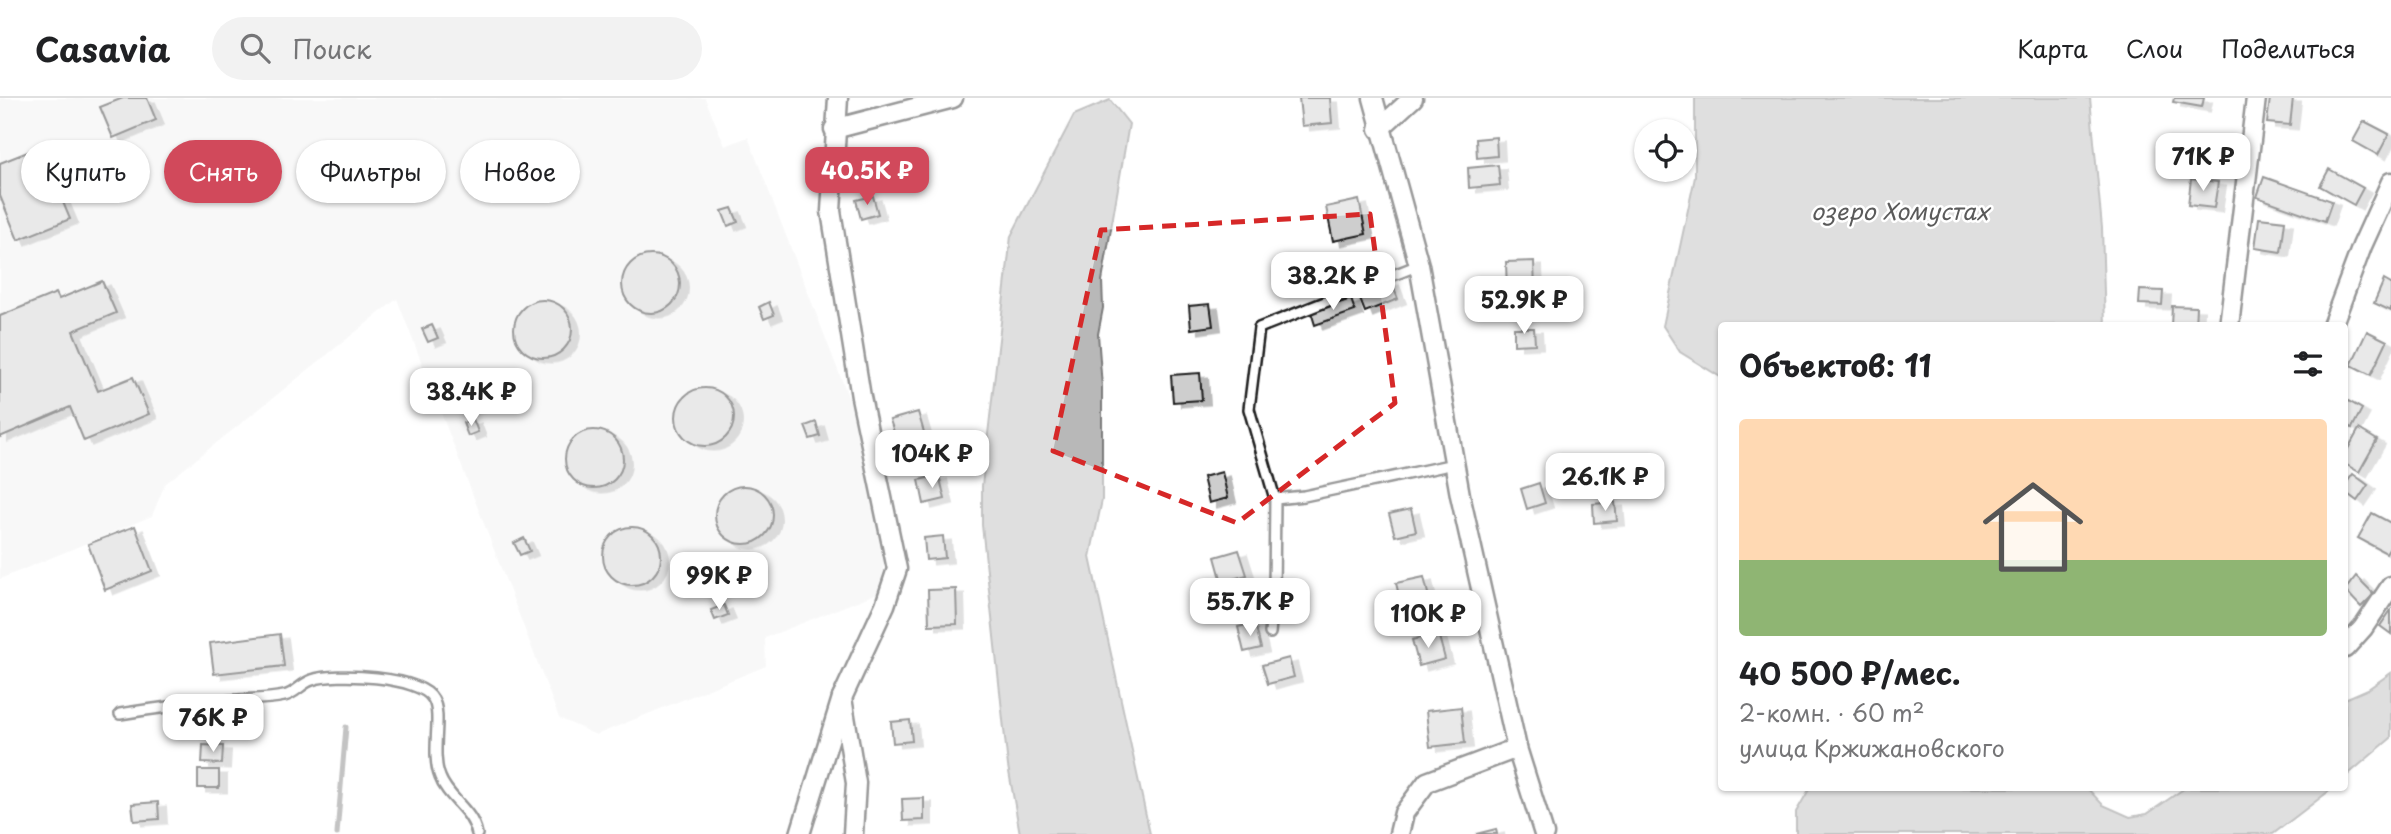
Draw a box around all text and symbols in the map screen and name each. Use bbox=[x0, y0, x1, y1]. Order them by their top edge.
search box bbox=[212, 17, 702, 80]
text: Casavia bbox=[35, 23, 170, 73]
icon: search bbox=[236, 29, 274, 67]
text: Поиск bbox=[292, 29, 371, 68]
text: Карта bbox=[2017, 30, 2088, 66]
text: Слои bbox=[2126, 30, 2183, 66]
text: Поделиться bbox=[2221, 30, 2356, 66]
map controls bbox=[1634, 119, 1697, 182]
button: locate bbox=[1634, 119, 1697, 182]
pin: 71K ₽ bbox=[2154, 134, 2252, 193]
text: 71K ₽ bbox=[2171, 138, 2235, 173]
chip: Купить bbox=[21, 140, 150, 203]
chip: Снять bbox=[164, 140, 282, 203]
chip: Фильтры bbox=[296, 140, 446, 203]
chip: Новое bbox=[460, 140, 580, 203]
pin: 40.5K ₽ bbox=[802, 148, 932, 207]
text: 40.5K ₽ bbox=[821, 152, 913, 187]
water label: озеро Хомустах bbox=[1811, 193, 1992, 228]
pin: 38.2K ₽ bbox=[1268, 252, 1398, 312]
text: 38.2K ₽ bbox=[1287, 257, 1379, 292]
pin: 52.9K ₽ bbox=[1459, 276, 1589, 336]
text: 52.9K ₽ bbox=[1481, 281, 1568, 316]
text: Объектов: 11 bbox=[1739, 342, 1932, 387]
icon: filters bbox=[2289, 345, 2327, 383]
pin: 38.4K ₽ bbox=[406, 368, 536, 428]
text: 38.4K ₽ bbox=[426, 373, 516, 408]
pin: 104K ₽ bbox=[875, 430, 989, 490]
text: 104K ₽ bbox=[891, 435, 973, 470]
pin: 26.1K ₽ bbox=[1540, 454, 1670, 513]
text: 26.1K ₽ bbox=[1562, 458, 1648, 493]
icon: home bbox=[1970, 464, 2096, 590]
pin: 99K ₽ bbox=[670, 552, 768, 612]
text: 99K ₽ bbox=[686, 557, 752, 592]
pin: 55.7K ₽ bbox=[1185, 578, 1315, 638]
text: 55.7K ₽ bbox=[1206, 583, 1294, 618]
pin: 110K ₽ bbox=[1371, 590, 1485, 650]
text: 110K ₽ bbox=[1390, 595, 1466, 630]
text: 40 500 ₽/мес. bbox=[1739, 650, 1961, 695]
pin: 76K ₽ bbox=[164, 694, 262, 754]
text: 2-комн. · 60 m² bbox=[1739, 695, 1925, 730]
text: 76K ₽ bbox=[179, 699, 247, 734]
text: улица Кржижановского bbox=[1739, 730, 2005, 765]

